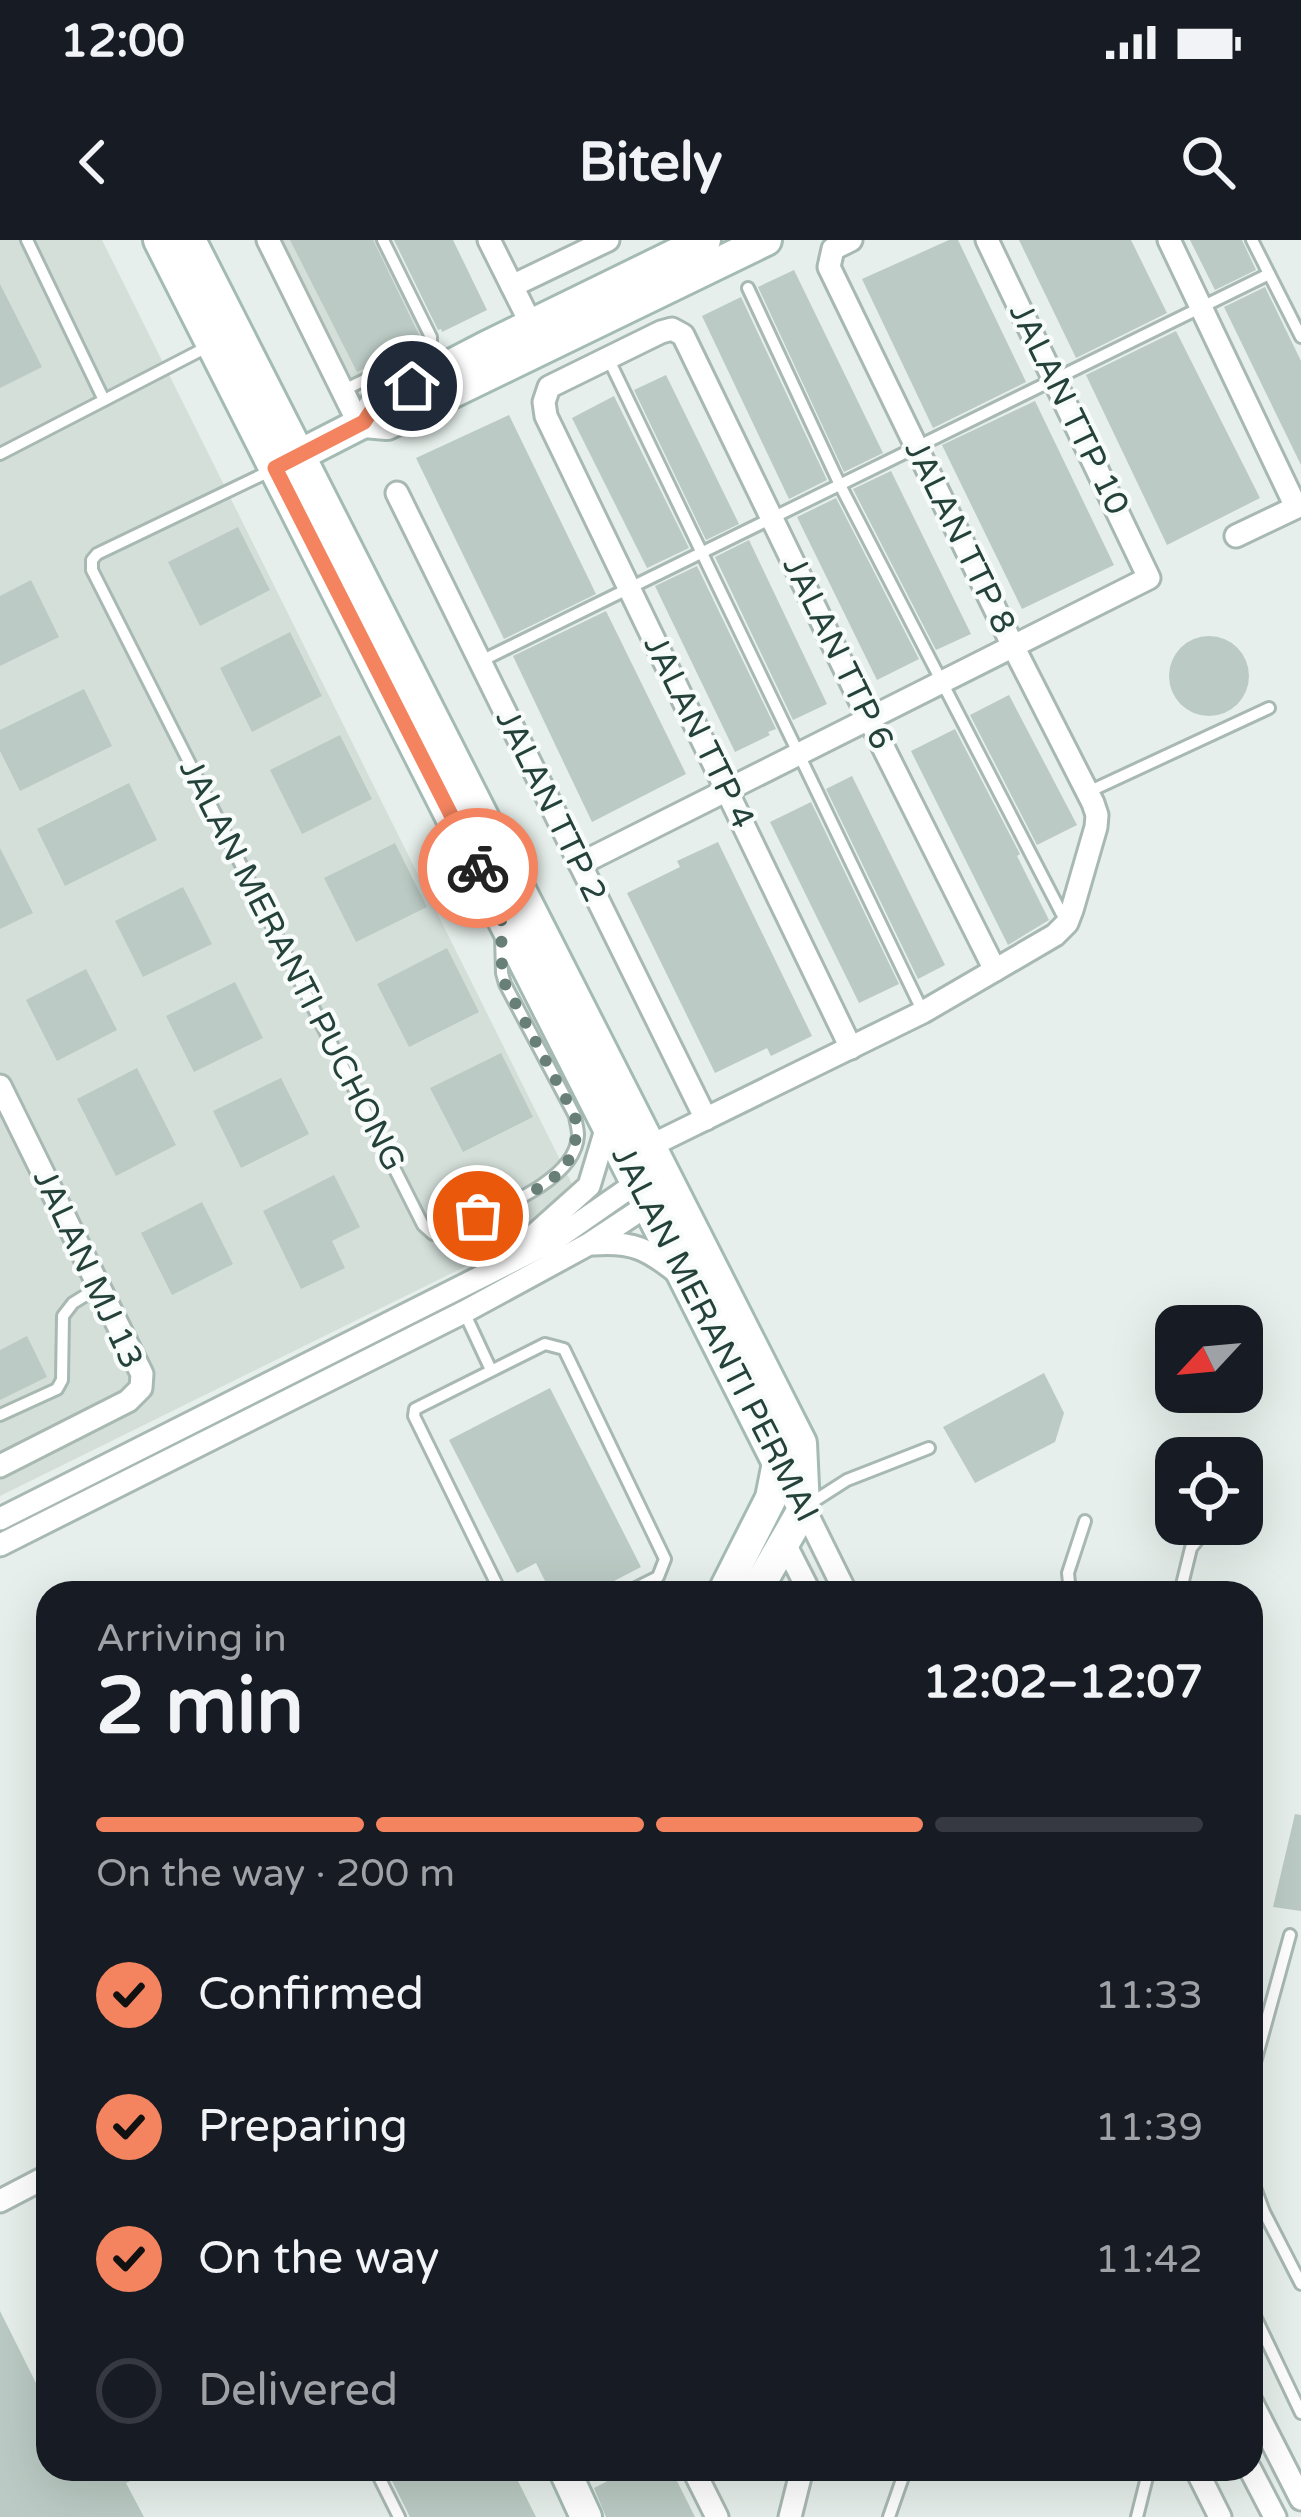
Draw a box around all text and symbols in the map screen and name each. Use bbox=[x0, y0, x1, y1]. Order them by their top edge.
text: 12:00 bbox=[60, 15, 185, 69]
icon: back bbox=[60, 129, 126, 195]
icon: search bbox=[1175, 129, 1241, 195]
text: Bitely bbox=[579, 130, 722, 195]
street label: JALAN TTP 10 bbox=[1001, 297, 1137, 521]
pin bbox=[361, 335, 463, 437]
icon: home bbox=[379, 353, 445, 419]
street label: JALAN TTP 8 bbox=[897, 434, 1023, 640]
street label: JALAN TTP 6 bbox=[775, 550, 901, 756]
street label: JALAN TTP 4 bbox=[636, 629, 762, 835]
street label: JALAN TTP 2 bbox=[488, 703, 614, 909]
street label: JALAN MERANTI PUCHONG bbox=[171, 753, 413, 1177]
courier bbox=[418, 808, 538, 928]
icon: bike bbox=[445, 835, 511, 901]
street label: JALAN MERANTI PERMAI bbox=[603, 1140, 827, 1528]
street label: JALAN MJ 13 bbox=[25, 1163, 151, 1375]
pin bbox=[427, 1165, 529, 1267]
icon: bag bbox=[445, 1183, 511, 1249]
north arrow bbox=[1155, 1305, 1263, 1413]
map controls bbox=[1155, 1305, 1263, 1545]
button: locate bbox=[1155, 1437, 1263, 1545]
text: Arriving in bbox=[96, 1615, 287, 1662]
text: 12:02–12:07 bbox=[923, 1656, 1203, 1710]
text: 2 min bbox=[96, 1660, 304, 1754]
text: On the way · 200 m bbox=[96, 1850, 455, 1897]
icon: check bbox=[96, 1962, 162, 2028]
text: Confirmed bbox=[198, 1968, 424, 2022]
text: 11:33 bbox=[1095, 1972, 1203, 2019]
icon: check bbox=[96, 2094, 162, 2160]
text: Preparing bbox=[198, 2100, 408, 2154]
text: 11:39 bbox=[1095, 2104, 1203, 2151]
icon: check bbox=[96, 2226, 162, 2292]
text: On the way bbox=[198, 2232, 439, 2286]
text: 11:42 bbox=[1095, 2236, 1203, 2283]
text: Delivered bbox=[198, 2364, 398, 2418]

